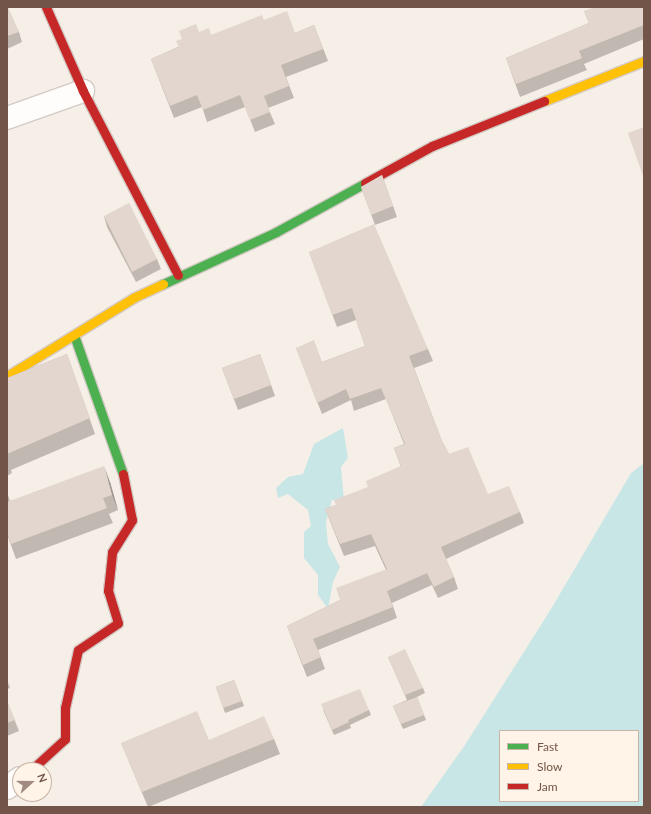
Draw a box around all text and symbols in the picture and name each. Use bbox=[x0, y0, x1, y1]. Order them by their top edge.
legend bbox=[499, 730, 639, 802]
text: Fast bbox=[537, 739, 558, 754]
text: Slow bbox=[537, 759, 562, 774]
north arrow bbox=[12, 762, 52, 802]
text: N bbox=[35, 772, 50, 784]
text: Jam bbox=[537, 779, 558, 794]

